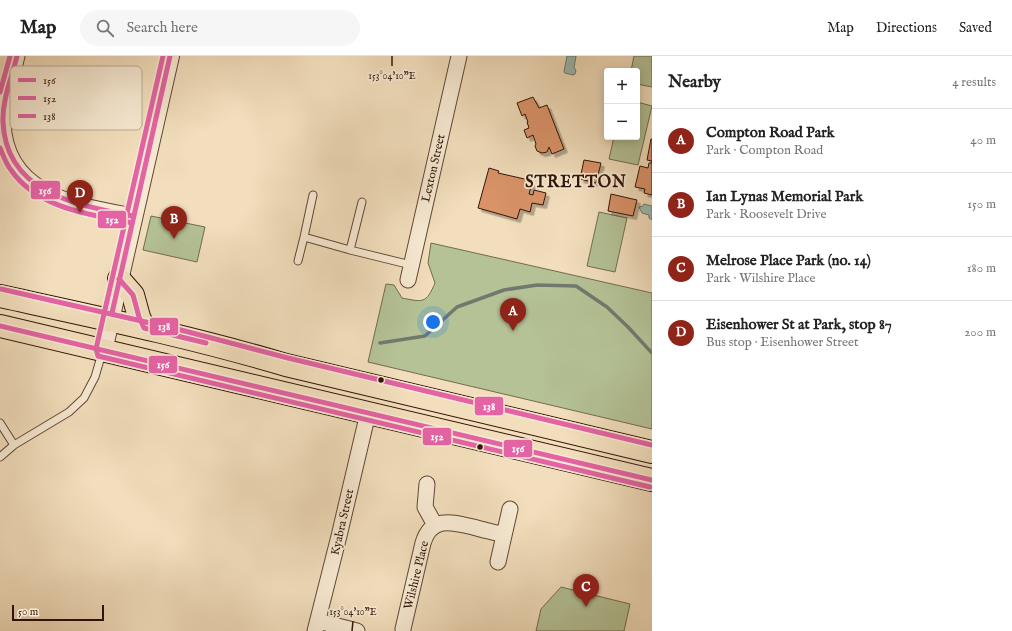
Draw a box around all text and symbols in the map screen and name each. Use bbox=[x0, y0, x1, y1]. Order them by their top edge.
search box bbox=[80, 10, 360, 46]
text: Map bbox=[20, 16, 56, 40]
icon: search bbox=[94, 17, 116, 39]
text: Search here bbox=[126, 18, 198, 37]
text: Map bbox=[827, 19, 854, 37]
text: Directions bbox=[876, 19, 937, 37]
text: Saved bbox=[959, 19, 992, 37]
legend bbox=[10, 66, 142, 130]
map controls bbox=[604, 68, 640, 140]
button: + bbox=[604, 68, 640, 104]
text: 153°04'10"E bbox=[368, 70, 416, 83]
text: Nearby bbox=[668, 72, 721, 93]
text: 156 bbox=[43, 74, 56, 88]
text: 4 results bbox=[952, 74, 996, 91]
text: 152 bbox=[43, 92, 56, 106]
button: − bbox=[604, 104, 640, 140]
text: 138 bbox=[43, 110, 56, 124]
text: Compton Road Park bbox=[706, 123, 835, 142]
text: A bbox=[677, 132, 685, 149]
text: 40 m bbox=[970, 132, 996, 149]
street label: Lexton Street bbox=[418, 133, 449, 204]
text: Park · Compton Road bbox=[706, 142, 823, 159]
district label: STRETTON bbox=[525, 173, 627, 193]
line badge: 156 bbox=[30, 180, 61, 200]
pin: D bbox=[67, 180, 93, 213]
text: 156 bbox=[39, 184, 53, 198]
text: Ian Lynas Memorial Park bbox=[706, 187, 863, 206]
text: B bbox=[677, 196, 685, 213]
text: 150 m bbox=[967, 196, 996, 213]
pin: B bbox=[161, 206, 187, 239]
text: Park · Roosevelt Drive bbox=[706, 206, 826, 223]
line badge: 152 bbox=[97, 210, 127, 229]
text: 152 bbox=[105, 213, 119, 227]
text: Melrose Place Park (no. 14) bbox=[706, 251, 871, 270]
text: C bbox=[676, 260, 686, 277]
text: 180 m bbox=[967, 260, 996, 277]
text: Park · Wilshire Place bbox=[706, 270, 816, 287]
pin: A bbox=[500, 298, 526, 331]
your location bbox=[423, 312, 443, 332]
text: Eisenhower St at Park, stop 87 bbox=[706, 315, 892, 334]
line badge: 138 bbox=[149, 317, 179, 336]
text: 138 bbox=[158, 320, 170, 334]
text: D bbox=[676, 324, 686, 341]
text: 200 m bbox=[964, 324, 996, 341]
text: Bus stop · Eisenhower Street bbox=[706, 334, 858, 351]
line badge: 156 bbox=[148, 355, 178, 374]
text: 156 bbox=[157, 358, 171, 372]
unlabelled marker bbox=[376, 375, 386, 385]
line badge: 138 bbox=[474, 396, 504, 416]
text: 138 bbox=[483, 400, 495, 414]
line badge: 152 bbox=[422, 427, 452, 446]
text: 152 bbox=[430, 430, 444, 444]
line badge: 156 bbox=[503, 439, 533, 458]
unlabelled marker bbox=[475, 442, 485, 452]
text: 156 bbox=[512, 442, 526, 456]
street label: Kyabra Street bbox=[328, 488, 357, 557]
street label: Wilshire Place bbox=[401, 539, 432, 611]
pin: C bbox=[573, 574, 599, 607]
scale bar bbox=[12, 603, 104, 622]
text: 50 m bbox=[18, 605, 38, 619]
text: 153°04'10"E bbox=[329, 606, 377, 619]

